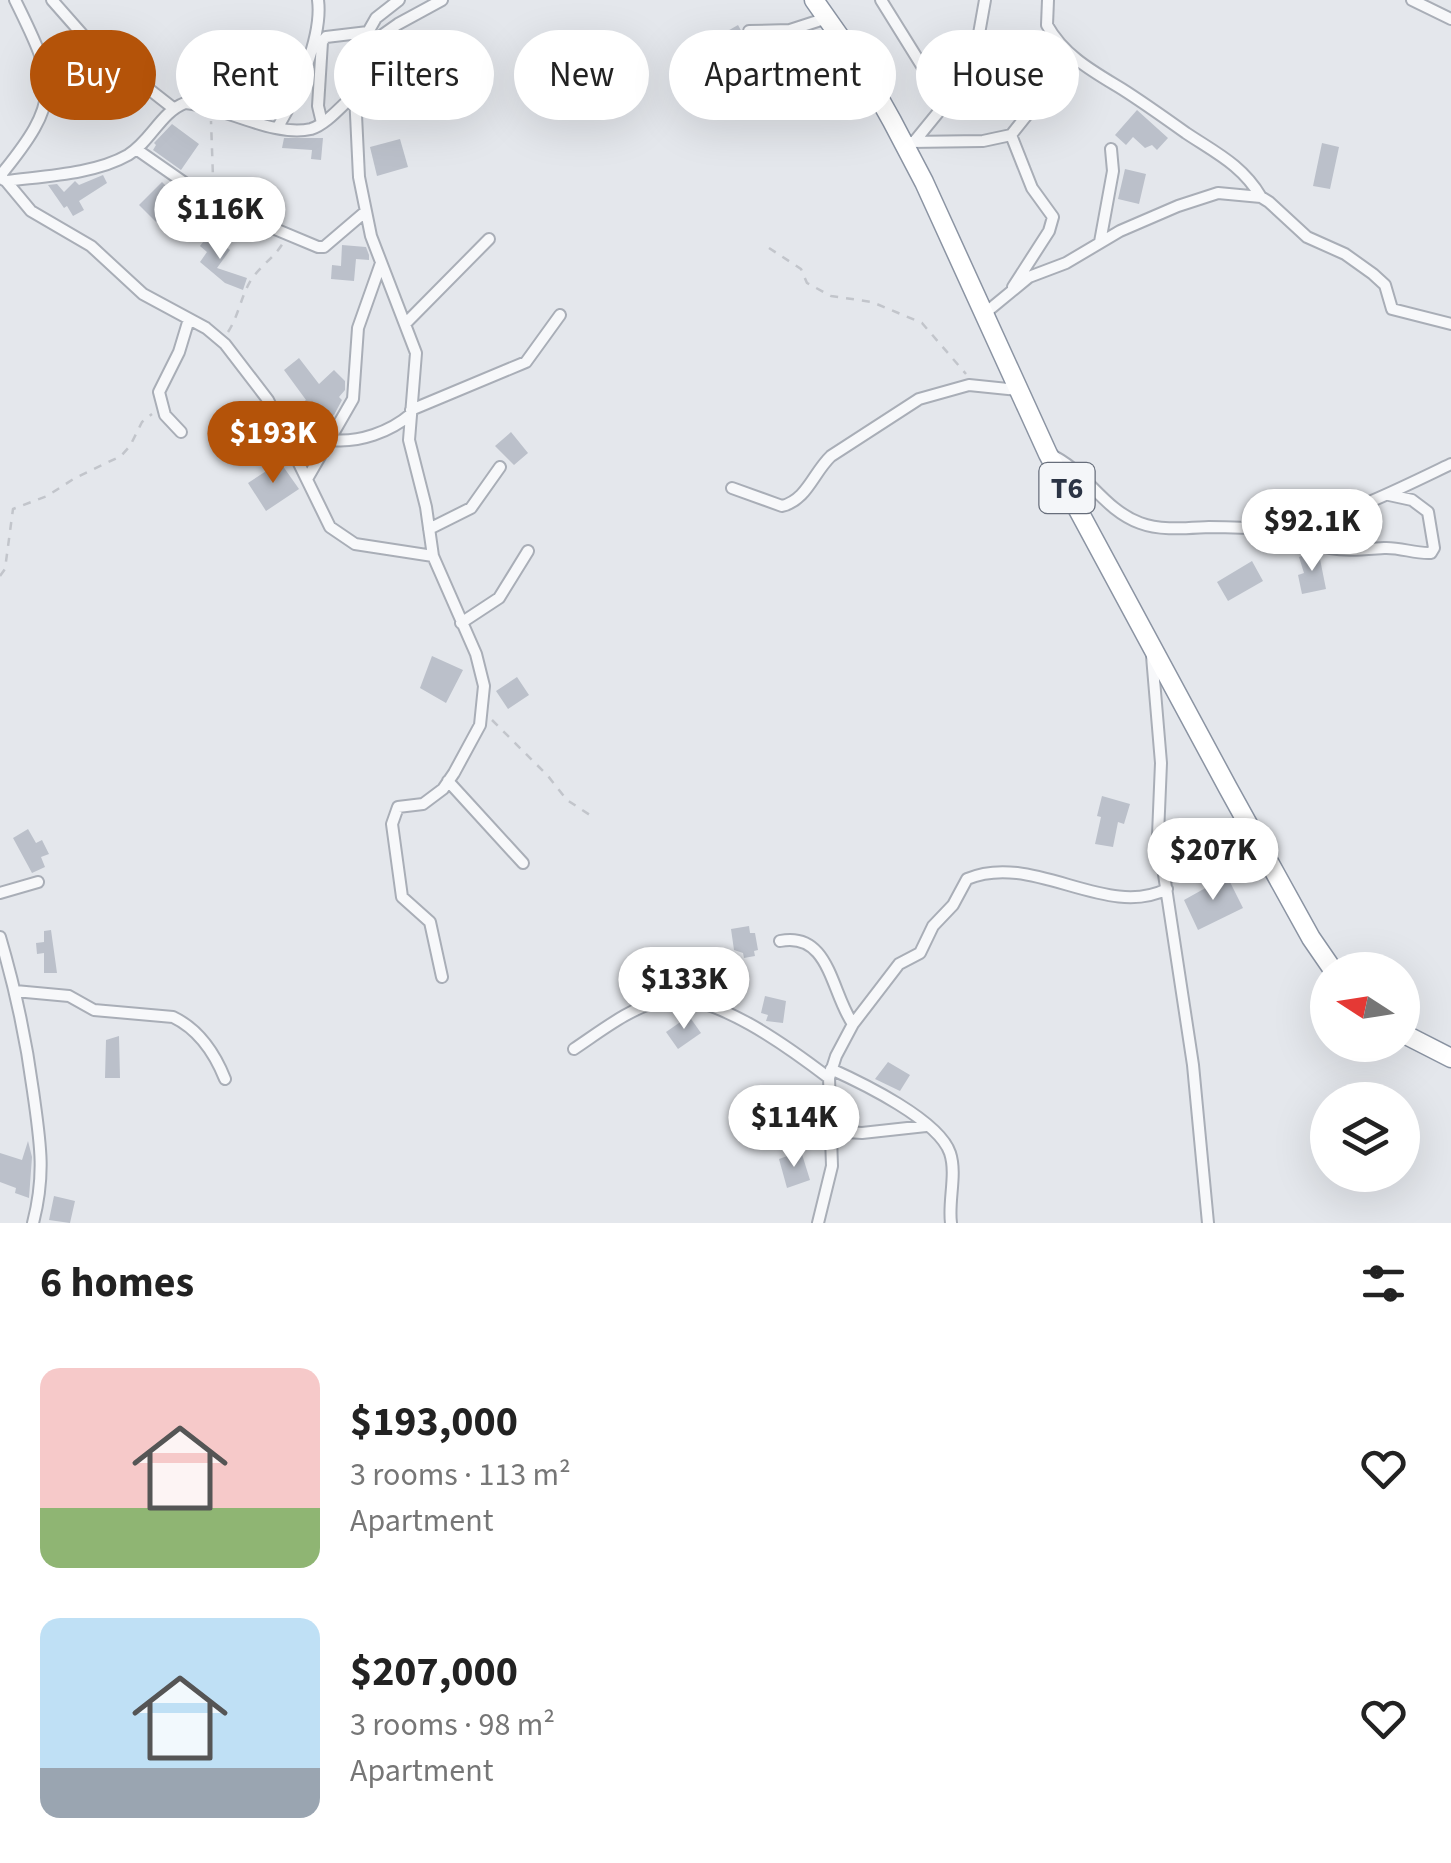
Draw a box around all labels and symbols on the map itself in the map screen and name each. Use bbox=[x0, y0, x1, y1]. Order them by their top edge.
pin: $116K bbox=[150, 177, 290, 262]
pin: $193K bbox=[203, 401, 343, 486]
road number: T6 bbox=[1040, 463, 1094, 513]
pin: $92.1K bbox=[1231, 489, 1393, 574]
pin: $207K bbox=[1143, 818, 1283, 903]
pin: $133K bbox=[614, 947, 754, 1032]
north arrow bbox=[1310, 952, 1420, 1062]
pin: $114K bbox=[724, 1085, 864, 1170]

